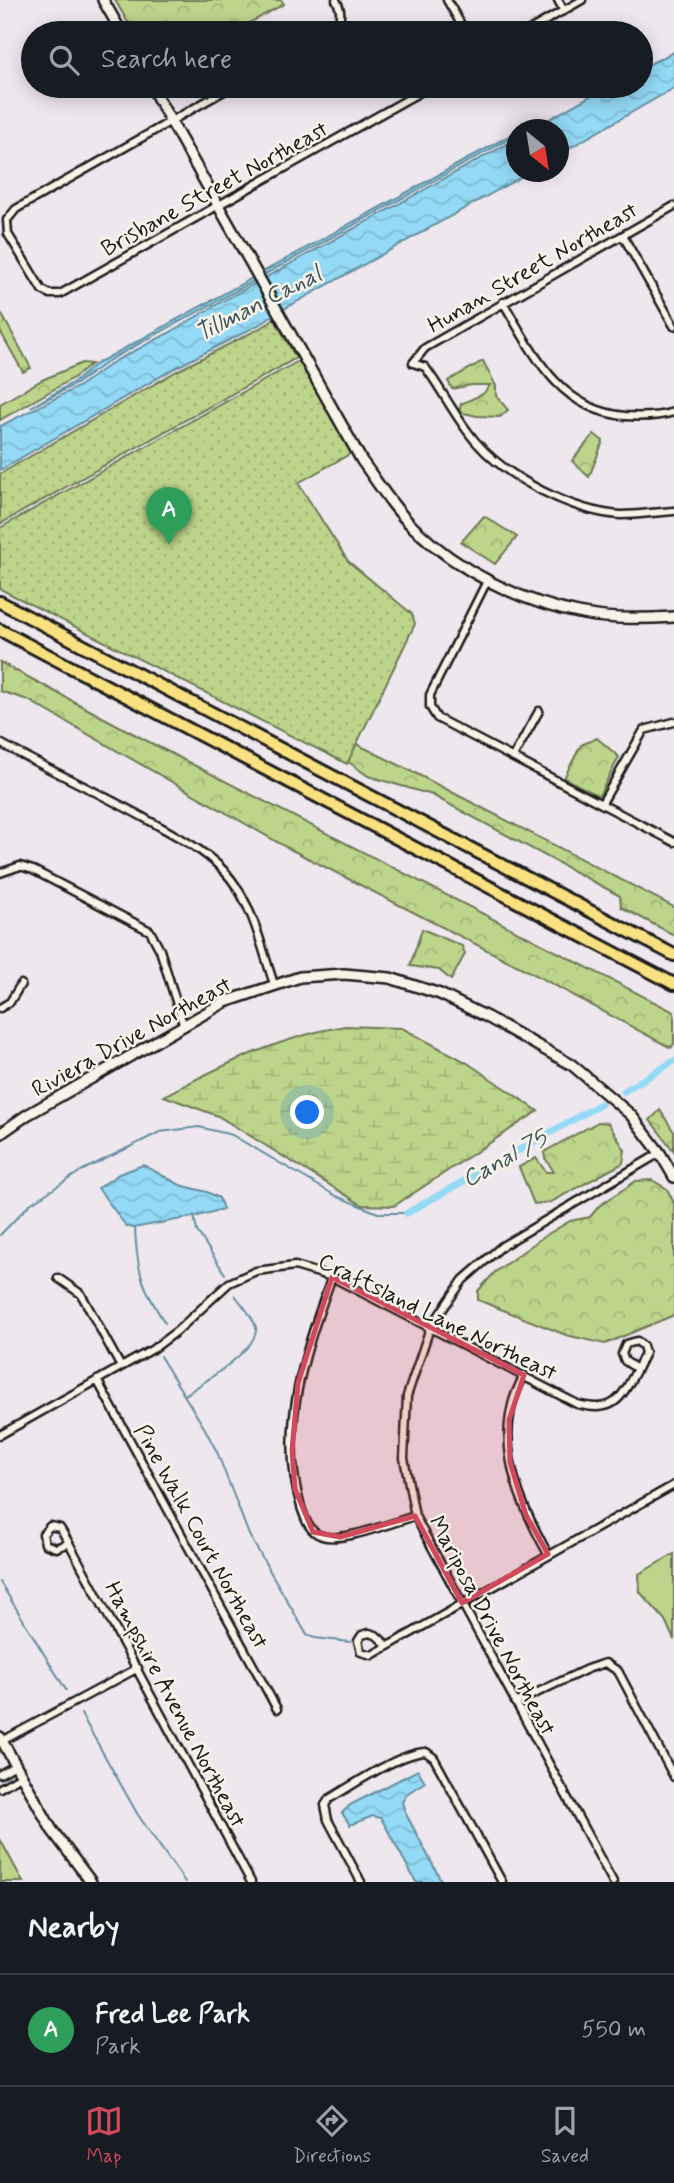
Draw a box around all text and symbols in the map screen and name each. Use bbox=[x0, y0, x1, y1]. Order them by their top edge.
search box bbox=[21, 21, 653, 98]
icon: search bbox=[45, 41, 83, 79]
text: Search here bbox=[101, 43, 232, 77]
street label: Brisbane Street Northeast bbox=[96, 115, 334, 265]
north arrow bbox=[506, 119, 569, 182]
street label: Hunan Street Northeast bbox=[422, 196, 644, 341]
water label: Tillman Canal bbox=[190, 258, 329, 349]
pin: A bbox=[146, 487, 192, 545]
street label: Riviera Drive Northeast bbox=[27, 970, 237, 1105]
your location bbox=[290, 1095, 324, 1129]
water label: Canal 75 bbox=[457, 1122, 556, 1195]
street label: Craftsland Lane Northeast bbox=[313, 1247, 562, 1389]
street label: Pine Walk Court Northeast bbox=[126, 1419, 275, 1655]
street label: Mariposa Drive Northeast bbox=[421, 1511, 562, 1741]
street label: Hampshire Avenue Northeast bbox=[96, 1577, 252, 1833]
text: Nearby bbox=[28, 1908, 119, 1947]
text: Fred Lee Park bbox=[95, 1998, 250, 2032]
text: A bbox=[43, 2015, 59, 2045]
text: 550 m bbox=[582, 2015, 646, 2045]
text: Park bbox=[95, 2032, 141, 2062]
tab: Map bbox=[85, 2102, 123, 2169]
tab: Directions bbox=[293, 2102, 371, 2169]
tab: Saved bbox=[541, 2102, 589, 2169]

